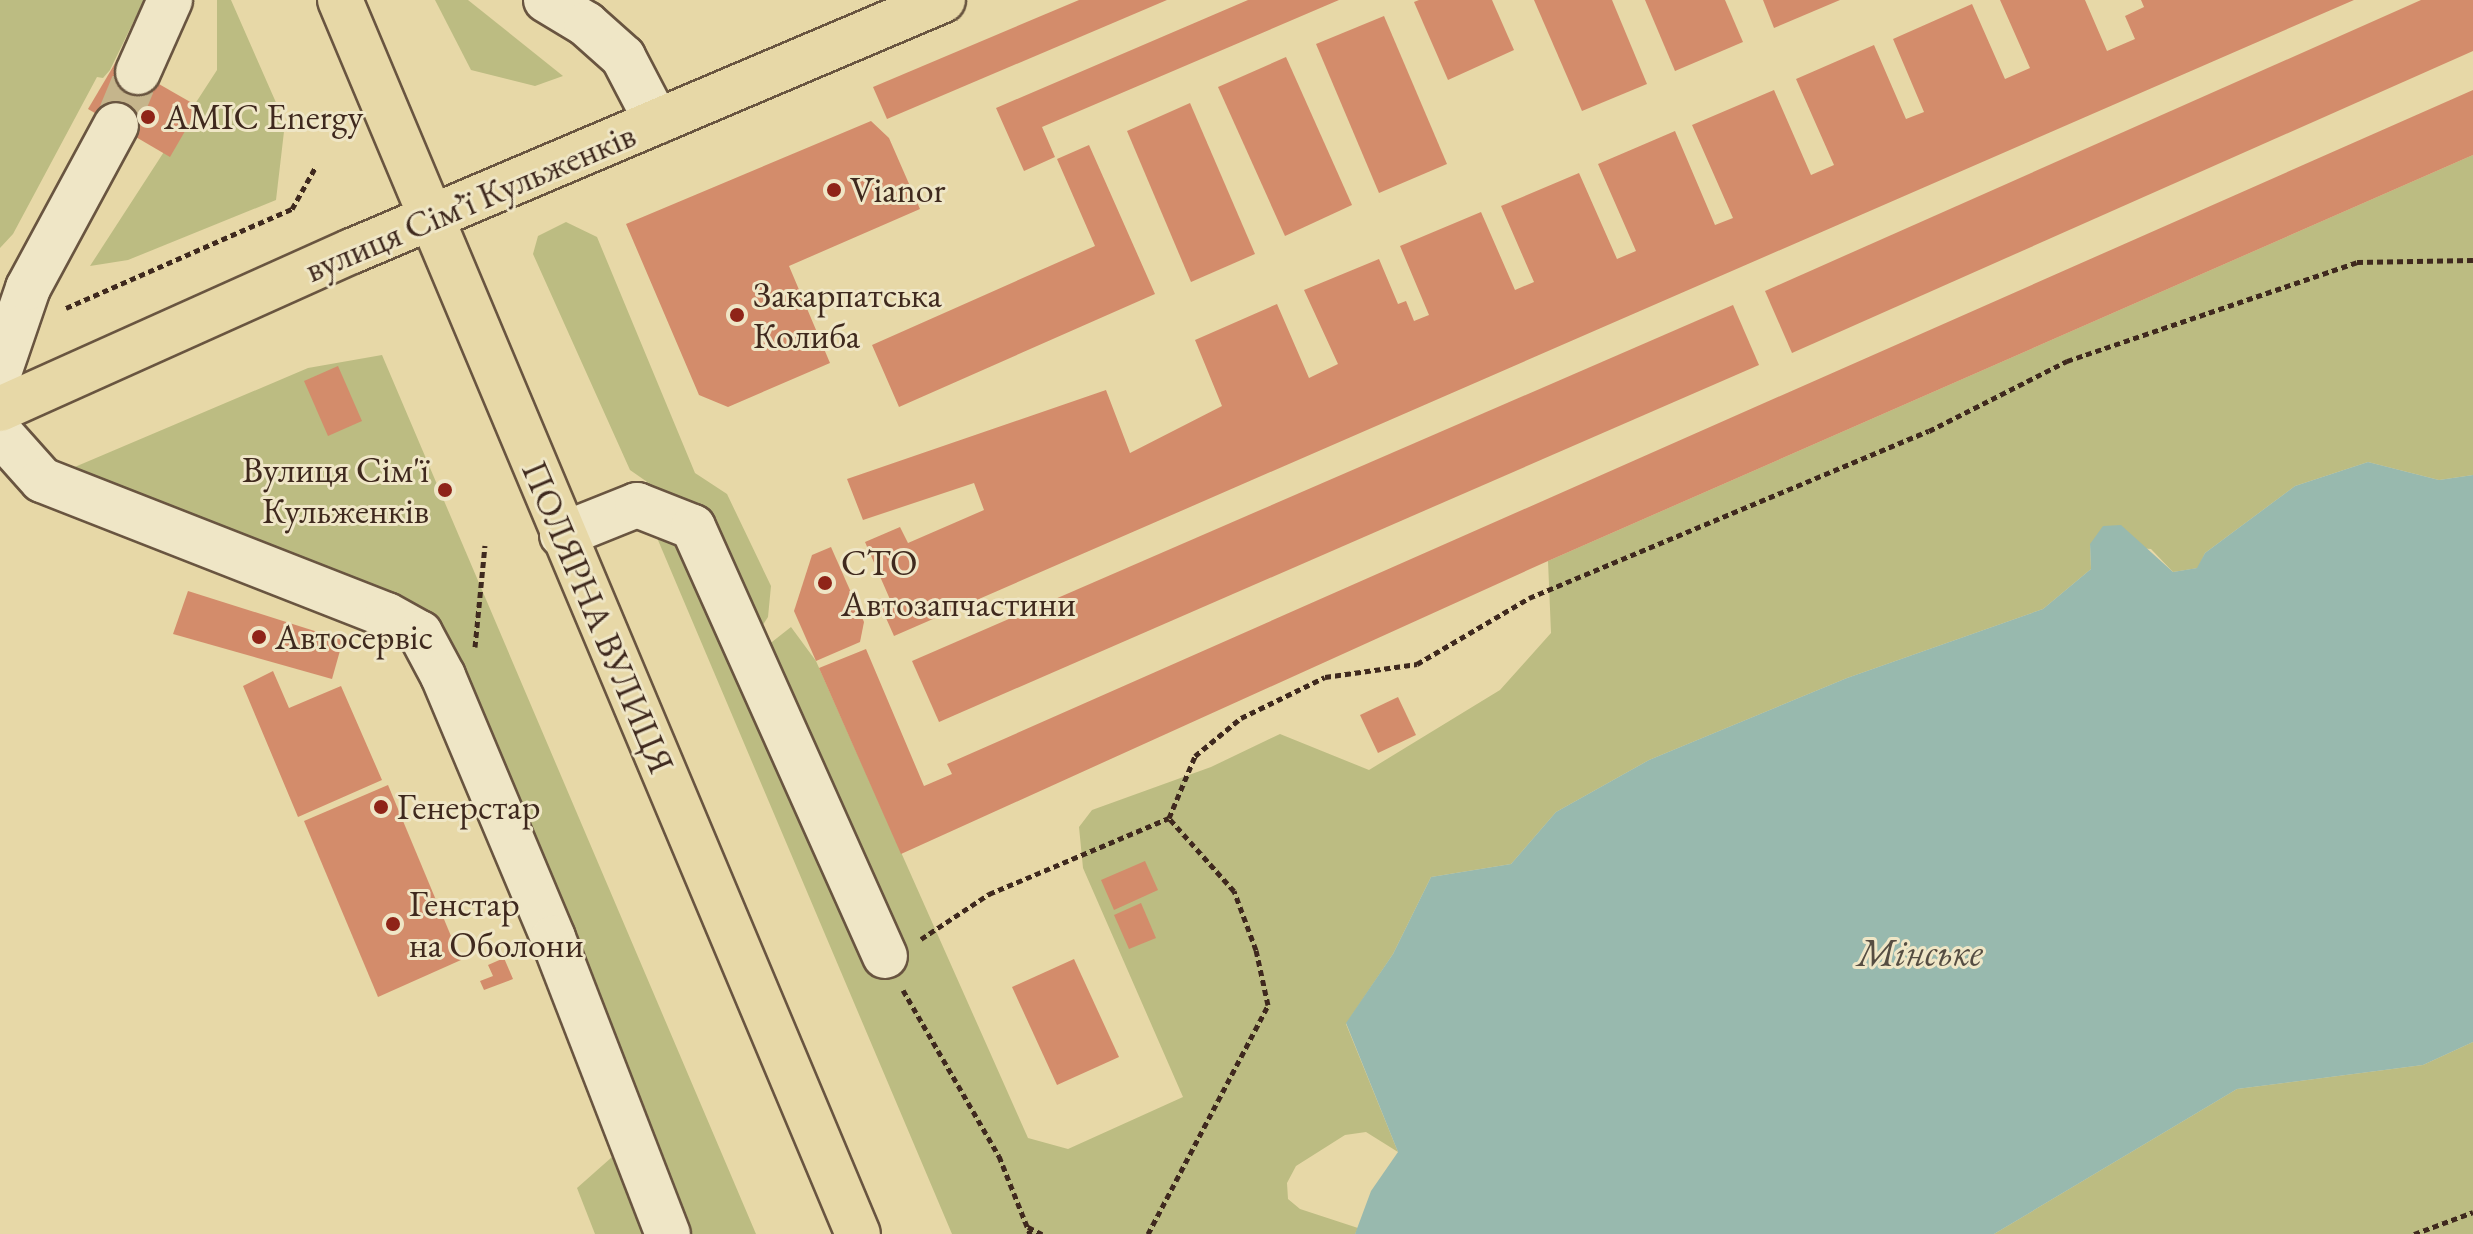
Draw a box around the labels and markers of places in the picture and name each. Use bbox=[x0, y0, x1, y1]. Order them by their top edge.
place label: AMIC Energy bbox=[164, 95, 363, 139]
marker: AMIC Energy bbox=[139, 108, 157, 126]
place label: Vianor bbox=[850, 168, 946, 212]
marker: Vianor bbox=[825, 181, 843, 199]
place label: Закарпатська Колиба bbox=[753, 272, 942, 357]
marker: Закарпатська Колиба bbox=[728, 306, 746, 324]
place label: Вулиця Сім'ї Кульженків bbox=[242, 447, 429, 532]
marker: Вулиця Сім'ї Кульженків bbox=[436, 481, 454, 499]
place label: СТО Автозапчастини bbox=[841, 540, 1076, 625]
marker: СТО Автозапчастини bbox=[816, 574, 834, 592]
place label: Автосервіс bbox=[275, 615, 433, 659]
marker: Автосервіс bbox=[250, 628, 268, 646]
place label: Генерстар bbox=[397, 785, 540, 829]
marker: Генерстар bbox=[372, 798, 390, 816]
place label: Генстар на Оболони bbox=[409, 881, 584, 966]
marker: Генстар на Оболони bbox=[384, 915, 402, 933]

